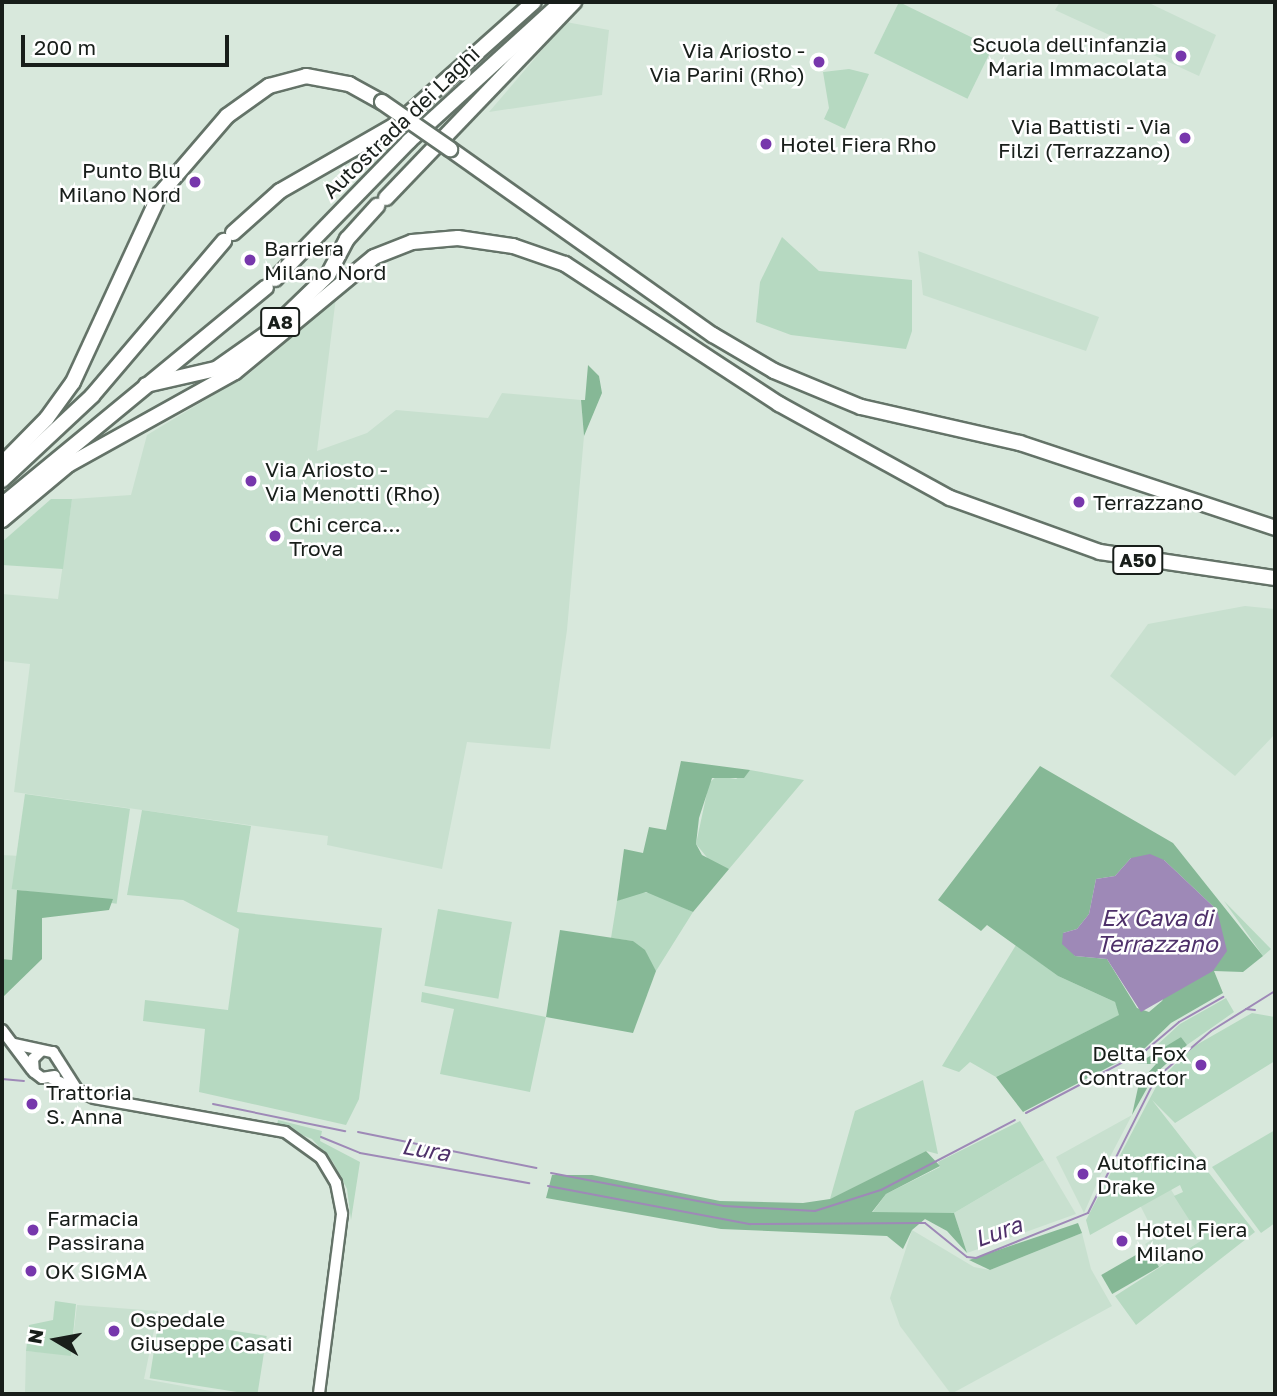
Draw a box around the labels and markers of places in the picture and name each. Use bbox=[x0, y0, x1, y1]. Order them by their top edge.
place label: Scuola dell'infanzia Maria Immacolata bbox=[972, 31, 1167, 81]
place label: Via Ariosto - Via Parini (Rho) bbox=[649, 37, 805, 87]
marker: Scuola dell'infanzia Maria Immacolata bbox=[1173, 48, 1189, 64]
marker: Via Ariosto - Via Parini (Rho) bbox=[811, 54, 827, 70]
place label: Via Battisti - Via Filzi (Terrazzano) bbox=[998, 113, 1171, 163]
marker: Via Battisti - Via Filzi (Terrazzano) bbox=[1177, 130, 1193, 146]
place label: Hotel Fiera Rho bbox=[780, 131, 936, 157]
marker: Hotel Fiera Rho bbox=[758, 136, 774, 152]
place label: Punto Blu Milano Nord bbox=[59, 157, 181, 207]
marker: Punto Blu Milano Nord bbox=[187, 174, 203, 190]
place label: Barriera Milano Nord bbox=[264, 235, 386, 285]
marker: Barriera Milano Nord bbox=[242, 252, 258, 268]
place label: Via Ariosto - Via Menotti (Rho) bbox=[265, 456, 441, 506]
marker: Via Ariosto - Via Menotti (Rho) bbox=[243, 473, 259, 489]
place label: Terrazzano bbox=[1093, 489, 1203, 515]
marker: Terrazzano bbox=[1071, 494, 1087, 510]
place label: Chi cerca... Trova bbox=[289, 511, 401, 561]
marker: Chi cerca... Trova bbox=[267, 528, 283, 544]
place label: Delta Fox Contractor bbox=[1079, 1040, 1187, 1090]
marker: Delta Fox Contractor bbox=[1193, 1057, 1209, 1073]
place label: Trattoria S. Anna bbox=[46, 1079, 132, 1129]
marker: Trattoria S. Anna bbox=[24, 1096, 40, 1112]
place label: Autofficina Drake bbox=[1097, 1149, 1207, 1199]
marker: Autofficina Drake bbox=[1075, 1166, 1091, 1182]
place label: Farmacia Passirana bbox=[47, 1205, 145, 1255]
place label: Hotel Fiera Milano bbox=[1136, 1216, 1247, 1266]
marker: Farmacia Passirana bbox=[25, 1222, 41, 1238]
marker: Hotel Fiera Milano bbox=[1114, 1233, 1130, 1249]
place label: OK SIGMA bbox=[45, 1258, 147, 1284]
marker: OK SIGMA bbox=[23, 1263, 39, 1279]
place label: Ospedale Giuseppe Casati bbox=[130, 1306, 293, 1356]
marker: Ospedale Giuseppe Casati bbox=[104, 1321, 124, 1341]

